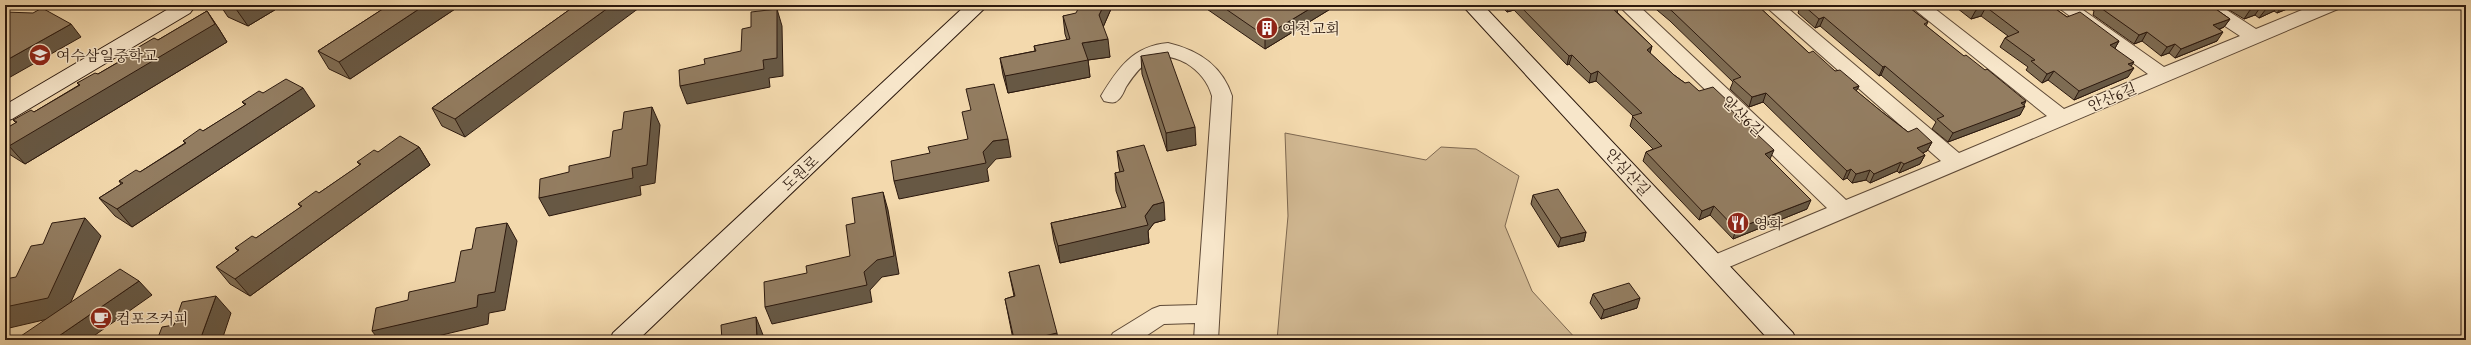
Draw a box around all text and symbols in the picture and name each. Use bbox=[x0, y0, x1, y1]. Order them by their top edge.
building icon: 여천교회 bbox=[1254, 15, 1280, 41]
place label: 여천교회 bbox=[1282, 18, 1340, 39]
school or university icon: 여수삼일중학교 bbox=[27, 42, 53, 68]
place label: 여수삼일중학교 bbox=[56, 45, 158, 66]
street label: 안산6길 bbox=[2085, 77, 2139, 117]
street label: 안산6길 bbox=[1717, 91, 1769, 141]
street label: 안심산길 bbox=[1601, 144, 1655, 200]
street label: 도원로 bbox=[777, 150, 823, 196]
restaurant icon: 영화 bbox=[1725, 210, 1751, 236]
place label: 영화 bbox=[1754, 213, 1783, 234]
cafe icon: 컴포즈커피 bbox=[88, 305, 114, 331]
place label: 컴포즈커피 bbox=[116, 308, 188, 329]

